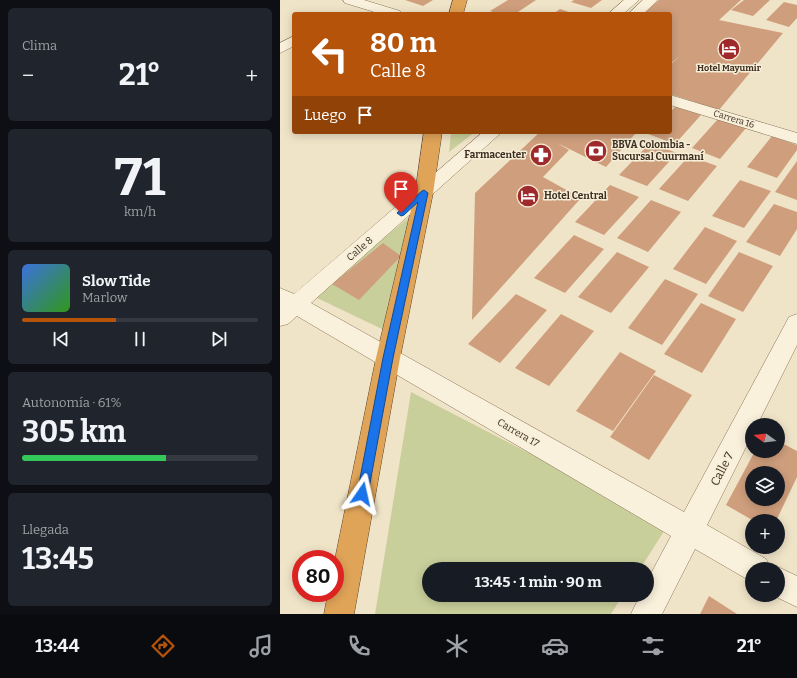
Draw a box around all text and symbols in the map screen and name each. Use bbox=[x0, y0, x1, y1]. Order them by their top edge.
text: 80 m bbox=[370, 26, 436, 59]
icon: left bbox=[304, 28, 356, 80]
hotel icon: Hotel Mayumir bbox=[716, 36, 742, 62]
text: Clima bbox=[22, 38, 57, 53]
text: 21° bbox=[119, 57, 161, 93]
text: Calle 8 bbox=[370, 60, 426, 82]
text: − bbox=[22, 62, 34, 89]
text: + bbox=[245, 62, 258, 89]
place label: Hotel Mayumir bbox=[697, 63, 762, 73]
icon: arrive bbox=[354, 104, 376, 126]
text: Luego bbox=[304, 106, 346, 124]
street label: Carrera 16 bbox=[712, 108, 756, 130]
bank icon: BBVA Colombia - Sucursal Cuurmaní bbox=[583, 138, 609, 164]
place label: BBVA Colombia - Sucursal Cuurmaní bbox=[612, 139, 705, 163]
pharmacy icon: Farmacenter bbox=[528, 142, 554, 168]
text: 71 bbox=[114, 146, 166, 209]
place label: Farmacenter bbox=[464, 149, 526, 161]
pin bbox=[384, 172, 418, 213]
icon: arrive bbox=[390, 178, 412, 200]
hotel icon: Hotel Central bbox=[515, 183, 541, 209]
place label: Hotel Central bbox=[544, 190, 607, 202]
text: km/h bbox=[124, 204, 156, 219]
street label: Calle 8 bbox=[344, 234, 376, 264]
text: Slow Tide bbox=[82, 272, 150, 290]
text: Marlow bbox=[82, 290, 127, 305]
icon: previous bbox=[50, 328, 72, 350]
icon: pause bbox=[129, 328, 151, 350]
icon: next bbox=[208, 328, 230, 350]
text: Autonomía · 61% bbox=[22, 395, 122, 410]
text: 305 km bbox=[22, 414, 126, 450]
street label: Carrera 17 bbox=[495, 416, 541, 450]
north arrow bbox=[745, 418, 785, 458]
map controls bbox=[745, 418, 785, 602]
street label: Calle 7 bbox=[708, 450, 736, 488]
button: layers bbox=[745, 466, 785, 506]
position arrow bbox=[341, 473, 383, 515]
button: + bbox=[745, 514, 785, 554]
text: Llegada bbox=[22, 522, 69, 537]
text: 13:45 bbox=[22, 541, 94, 577]
speed limit sign: 80 bbox=[292, 550, 344, 602]
button: − bbox=[745, 562, 785, 602]
text: 13:45 · 1 min · 90 m bbox=[474, 573, 602, 591]
icon: directions bbox=[149, 632, 177, 660]
icon: music bbox=[247, 632, 275, 660]
icon: phone bbox=[345, 632, 373, 660]
icon: climate bbox=[443, 632, 471, 660]
icon: car bbox=[541, 632, 569, 660]
icon: filters bbox=[639, 632, 667, 660]
text: 13:44 bbox=[35, 635, 79, 657]
text: 21° bbox=[737, 635, 762, 657]

